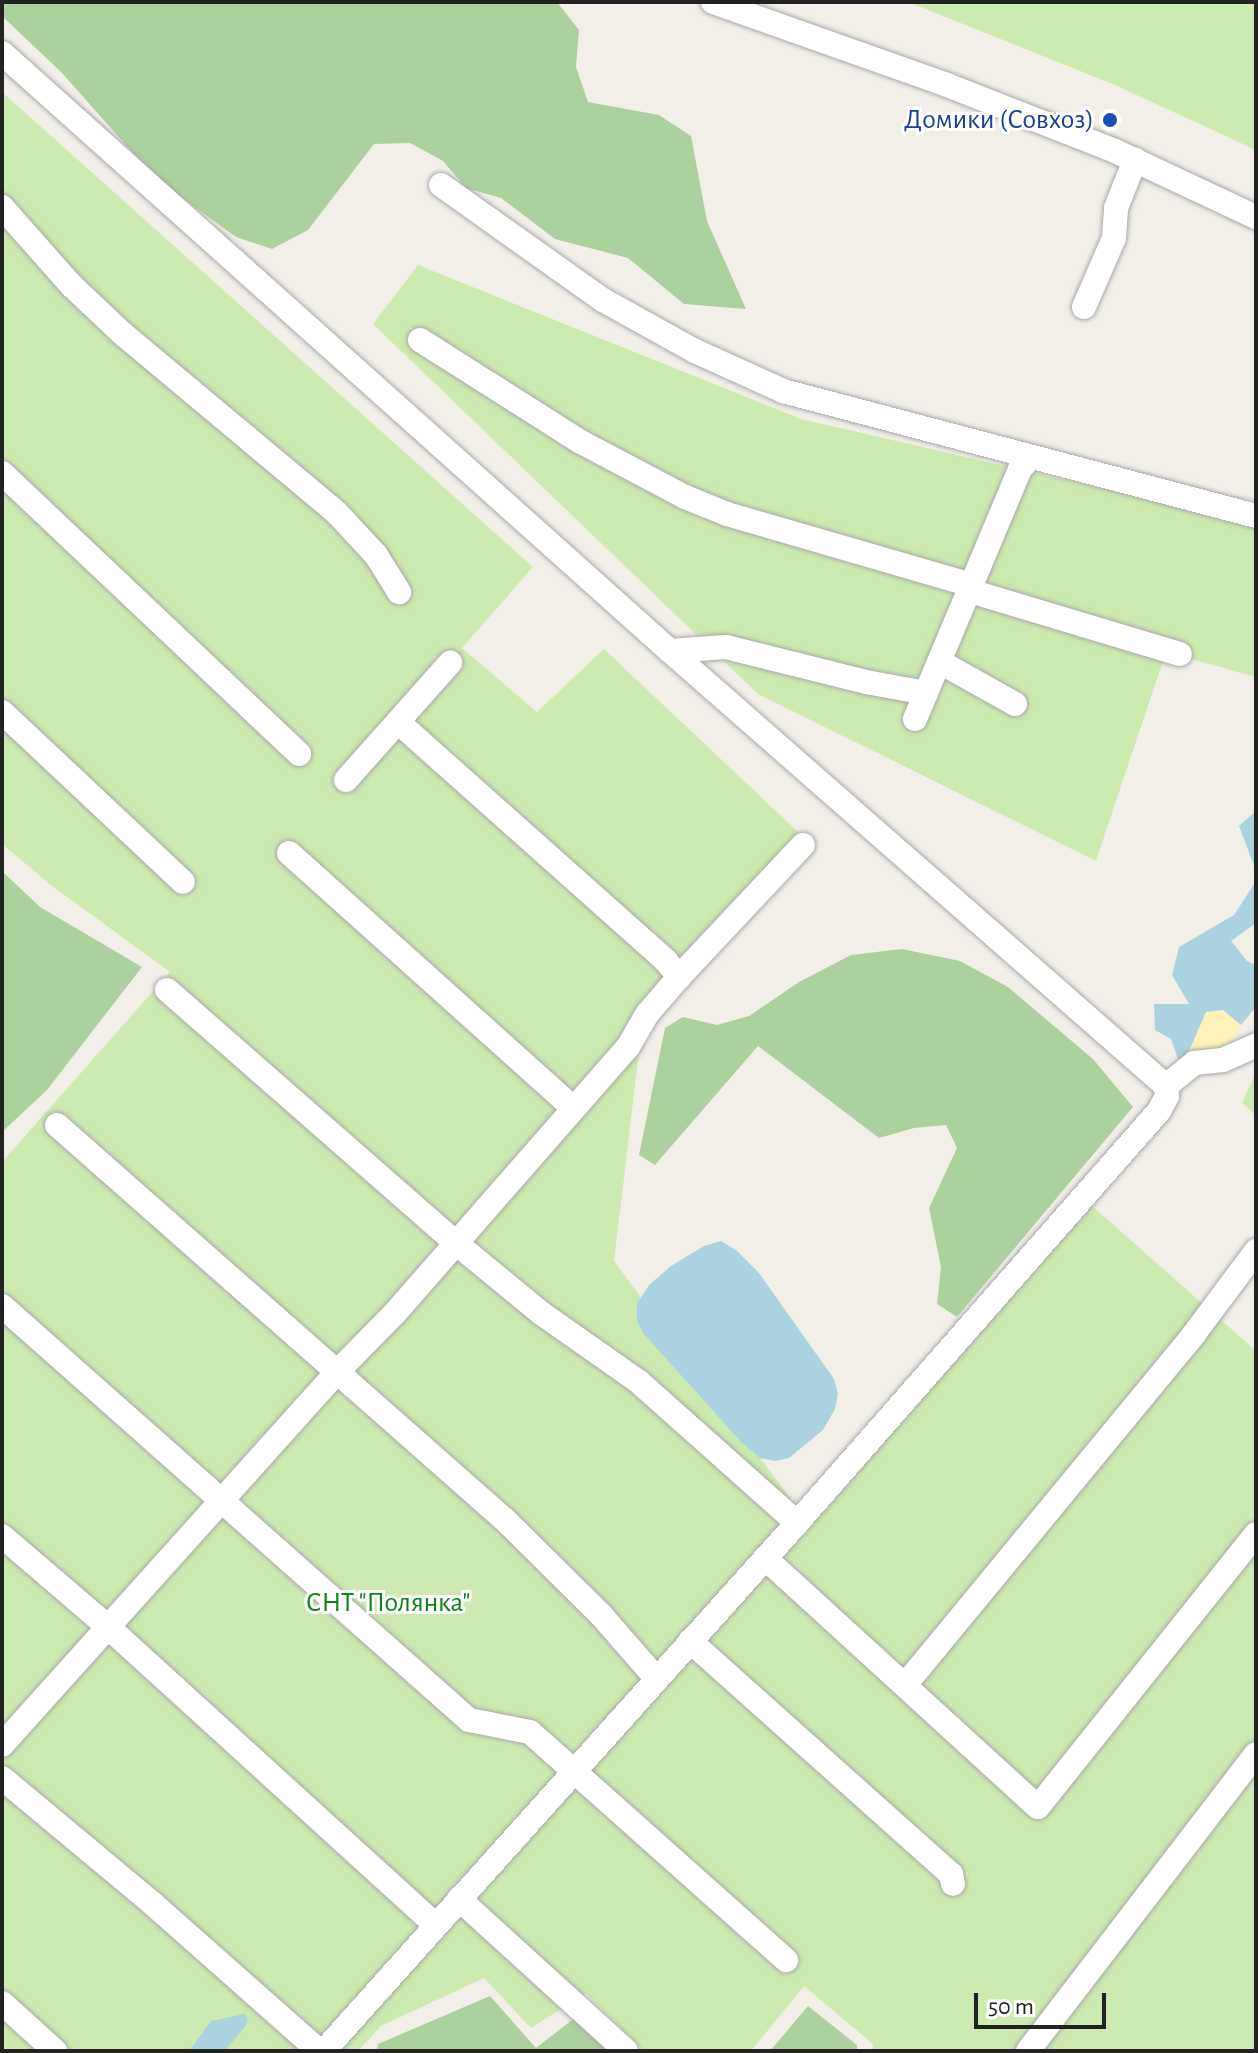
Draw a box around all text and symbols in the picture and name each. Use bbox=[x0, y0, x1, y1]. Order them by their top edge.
place label: Домики (Совхоз) bbox=[904, 103, 1094, 137]
marker: Домики (Совхоз) bbox=[1101, 111, 1119, 129]
park label: СНТ "Полянка" bbox=[306, 1586, 470, 1620]
scale bar bbox=[978, 1977, 1110, 2027]
text: 50 m bbox=[988, 1995, 1034, 2019]

